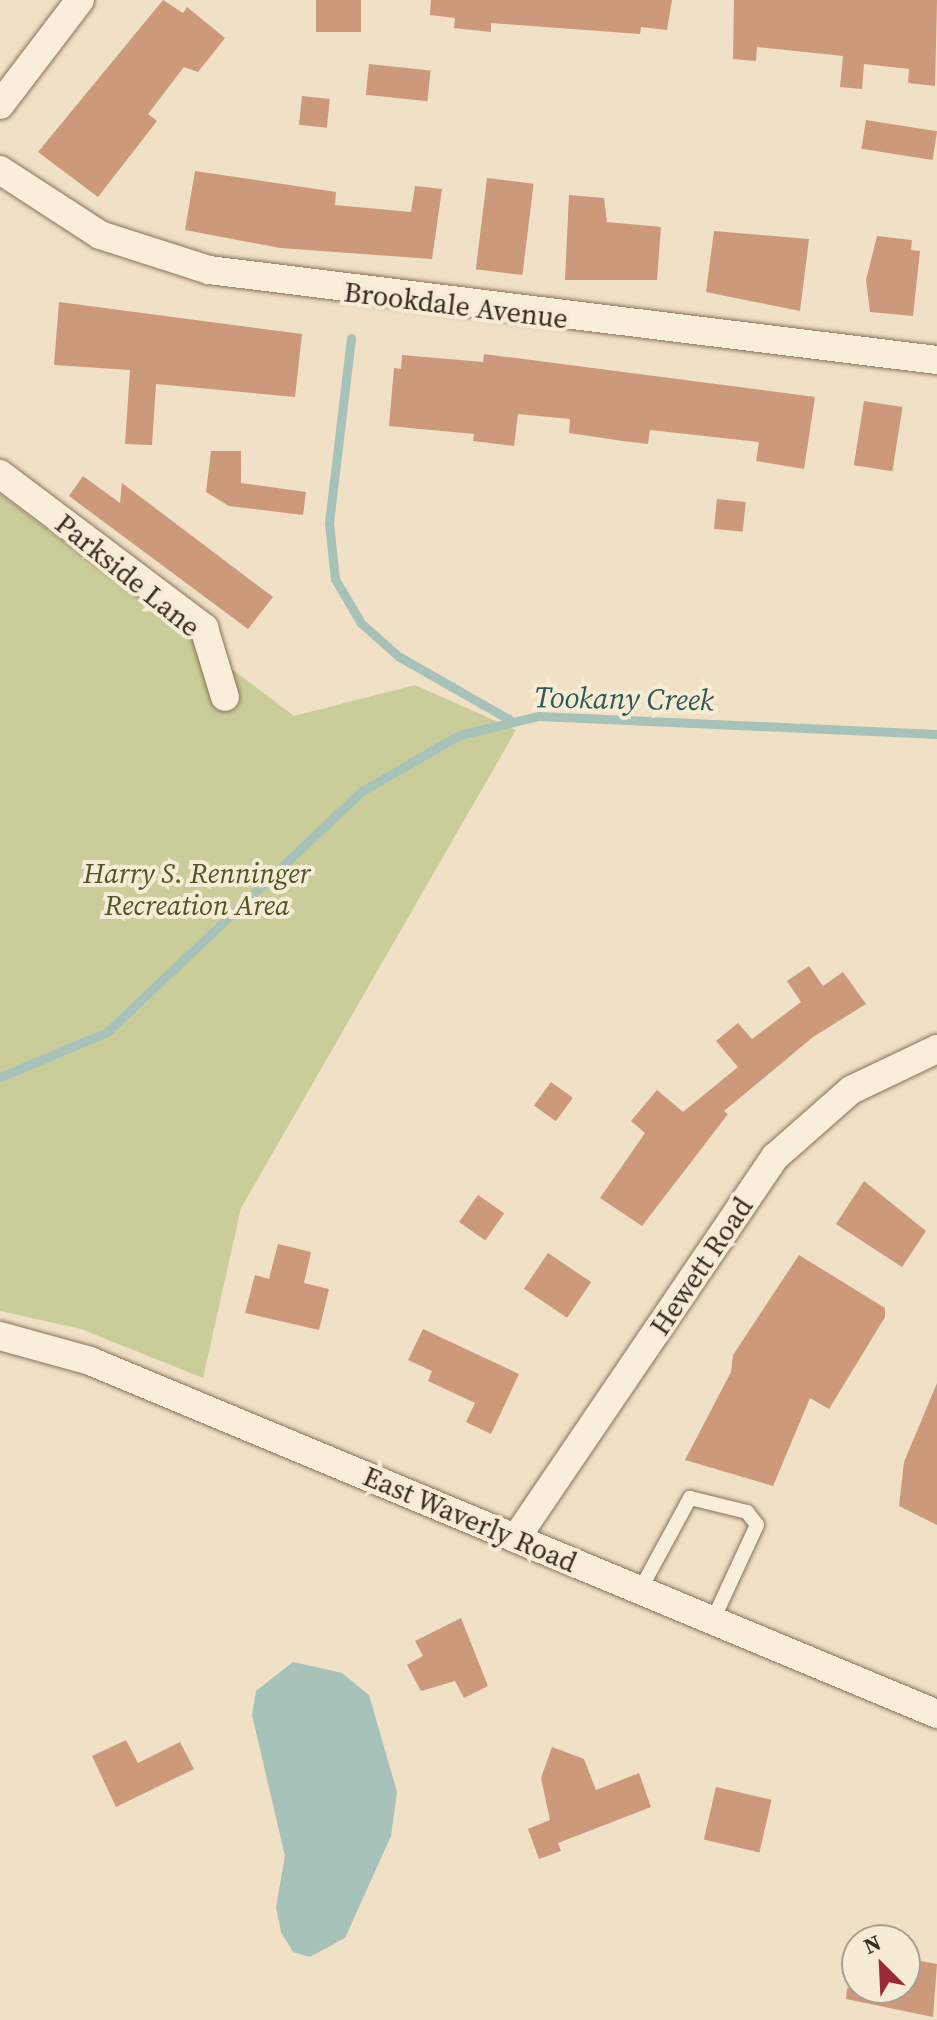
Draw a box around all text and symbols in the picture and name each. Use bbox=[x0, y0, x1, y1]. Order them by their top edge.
street label: Brookdale Avenue bbox=[342, 275, 570, 335]
street label: Parkside Lane bbox=[49, 506, 207, 644]
water label: Tookany Creek bbox=[534, 679, 714, 719]
park label: Harry S. Renninger Recreation Area bbox=[83, 856, 311, 922]
street label: Hewett Road bbox=[643, 1191, 759, 1341]
street label: East Waverly Road bbox=[358, 1459, 582, 1579]
north arrow bbox=[841, 1924, 921, 2004]
text: N bbox=[859, 1927, 885, 1961]

